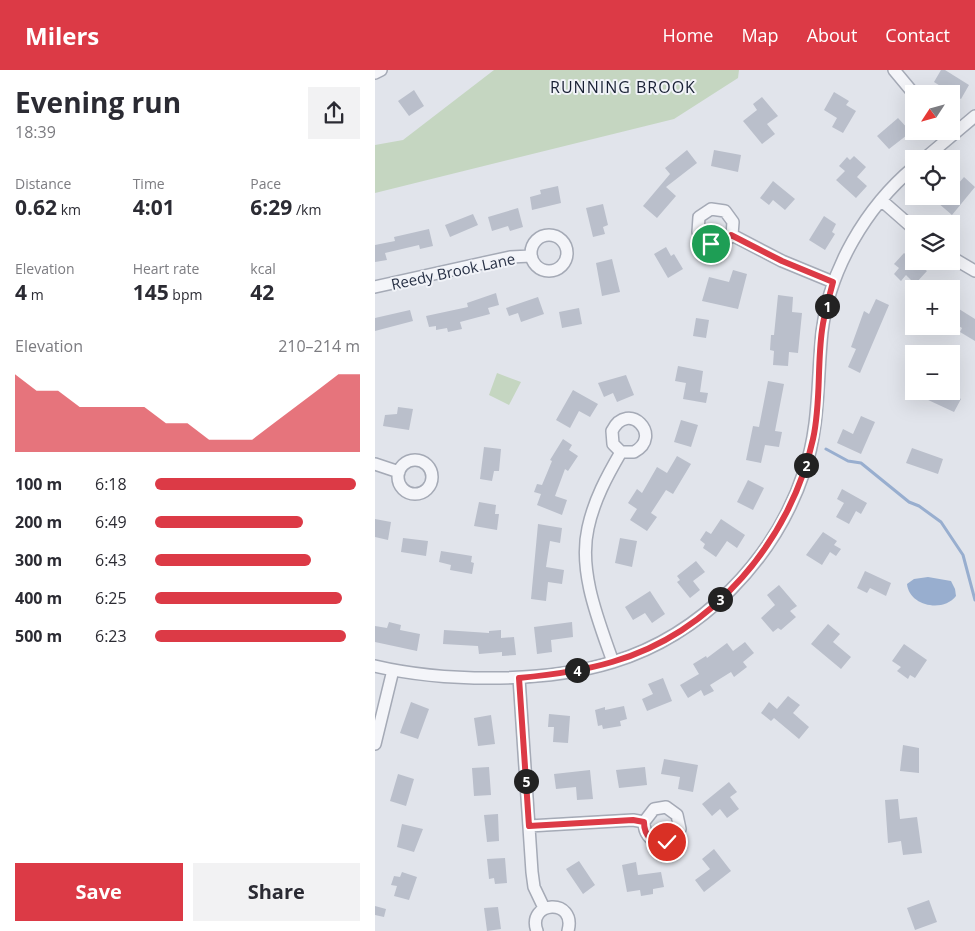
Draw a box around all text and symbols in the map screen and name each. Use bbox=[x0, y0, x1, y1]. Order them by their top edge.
text: Milers bbox=[25, 19, 99, 52]
text: Home bbox=[663, 23, 713, 47]
text: Map bbox=[741, 23, 779, 47]
text: About bbox=[807, 23, 857, 47]
text: Contact bbox=[885, 23, 950, 47]
district label: RUNNING BROOK bbox=[550, 76, 696, 98]
text: Evening run bbox=[15, 83, 181, 121]
north arrow bbox=[905, 85, 960, 140]
map controls bbox=[905, 85, 960, 400]
button: share bbox=[308, 87, 360, 139]
text: 18:39 bbox=[15, 121, 56, 143]
button: locate bbox=[905, 150, 960, 205]
text: Distance bbox=[15, 174, 71, 193]
text: Time bbox=[133, 174, 165, 193]
text: Pace bbox=[250, 174, 281, 193]
text: 0.62 bbox=[15, 193, 57, 221]
text: 4:01 bbox=[133, 193, 175, 221]
text: 6:29 bbox=[250, 193, 292, 221]
text: km bbox=[57, 200, 81, 219]
text: /km bbox=[292, 200, 321, 219]
button: layers bbox=[905, 215, 960, 270]
pin bbox=[690, 223, 732, 265]
icon: arrive bbox=[697, 230, 725, 258]
street label: Reedy Brook Lane bbox=[389, 248, 517, 294]
text: Elevation bbox=[15, 259, 74, 278]
text: Heart rate bbox=[133, 259, 199, 278]
text: kcal bbox=[250, 259, 276, 278]
text: 4 bbox=[15, 278, 27, 306]
text: 145 bbox=[133, 278, 169, 306]
text: 42 bbox=[250, 278, 274, 306]
button: + bbox=[905, 280, 960, 335]
text: m bbox=[27, 285, 44, 304]
text: bpm bbox=[169, 285, 202, 304]
pin: 1 bbox=[815, 294, 839, 318]
text: 1 bbox=[823, 297, 832, 316]
text: Elevation bbox=[15, 335, 83, 357]
text: 210–214 m bbox=[278, 335, 360, 357]
button: − bbox=[905, 345, 960, 400]
pin: 2 bbox=[793, 452, 819, 478]
text: 2 bbox=[802, 456, 811, 475]
text: 100 m bbox=[15, 473, 62, 495]
text: 6:18 bbox=[95, 473, 127, 495]
text: 200 m bbox=[15, 511, 62, 533]
text: 6:49 bbox=[95, 511, 127, 533]
text: 300 m bbox=[15, 549, 62, 571]
text: 6:43 bbox=[95, 549, 127, 571]
pin: 3 bbox=[707, 586, 733, 612]
text: 400 m bbox=[15, 587, 62, 609]
text: 6:25 bbox=[95, 587, 127, 609]
text: 3 bbox=[716, 590, 725, 609]
text: 500 m bbox=[15, 625, 62, 647]
text: 6:23 bbox=[95, 625, 127, 647]
pin: 4 bbox=[565, 658, 589, 682]
text: 4 bbox=[573, 661, 582, 680]
pin: 5 bbox=[513, 768, 539, 794]
text: 5 bbox=[522, 772, 531, 791]
pin bbox=[646, 821, 688, 863]
icon: check bbox=[653, 828, 681, 856]
button: Save bbox=[15, 863, 183, 921]
button: Share bbox=[193, 863, 360, 921]

